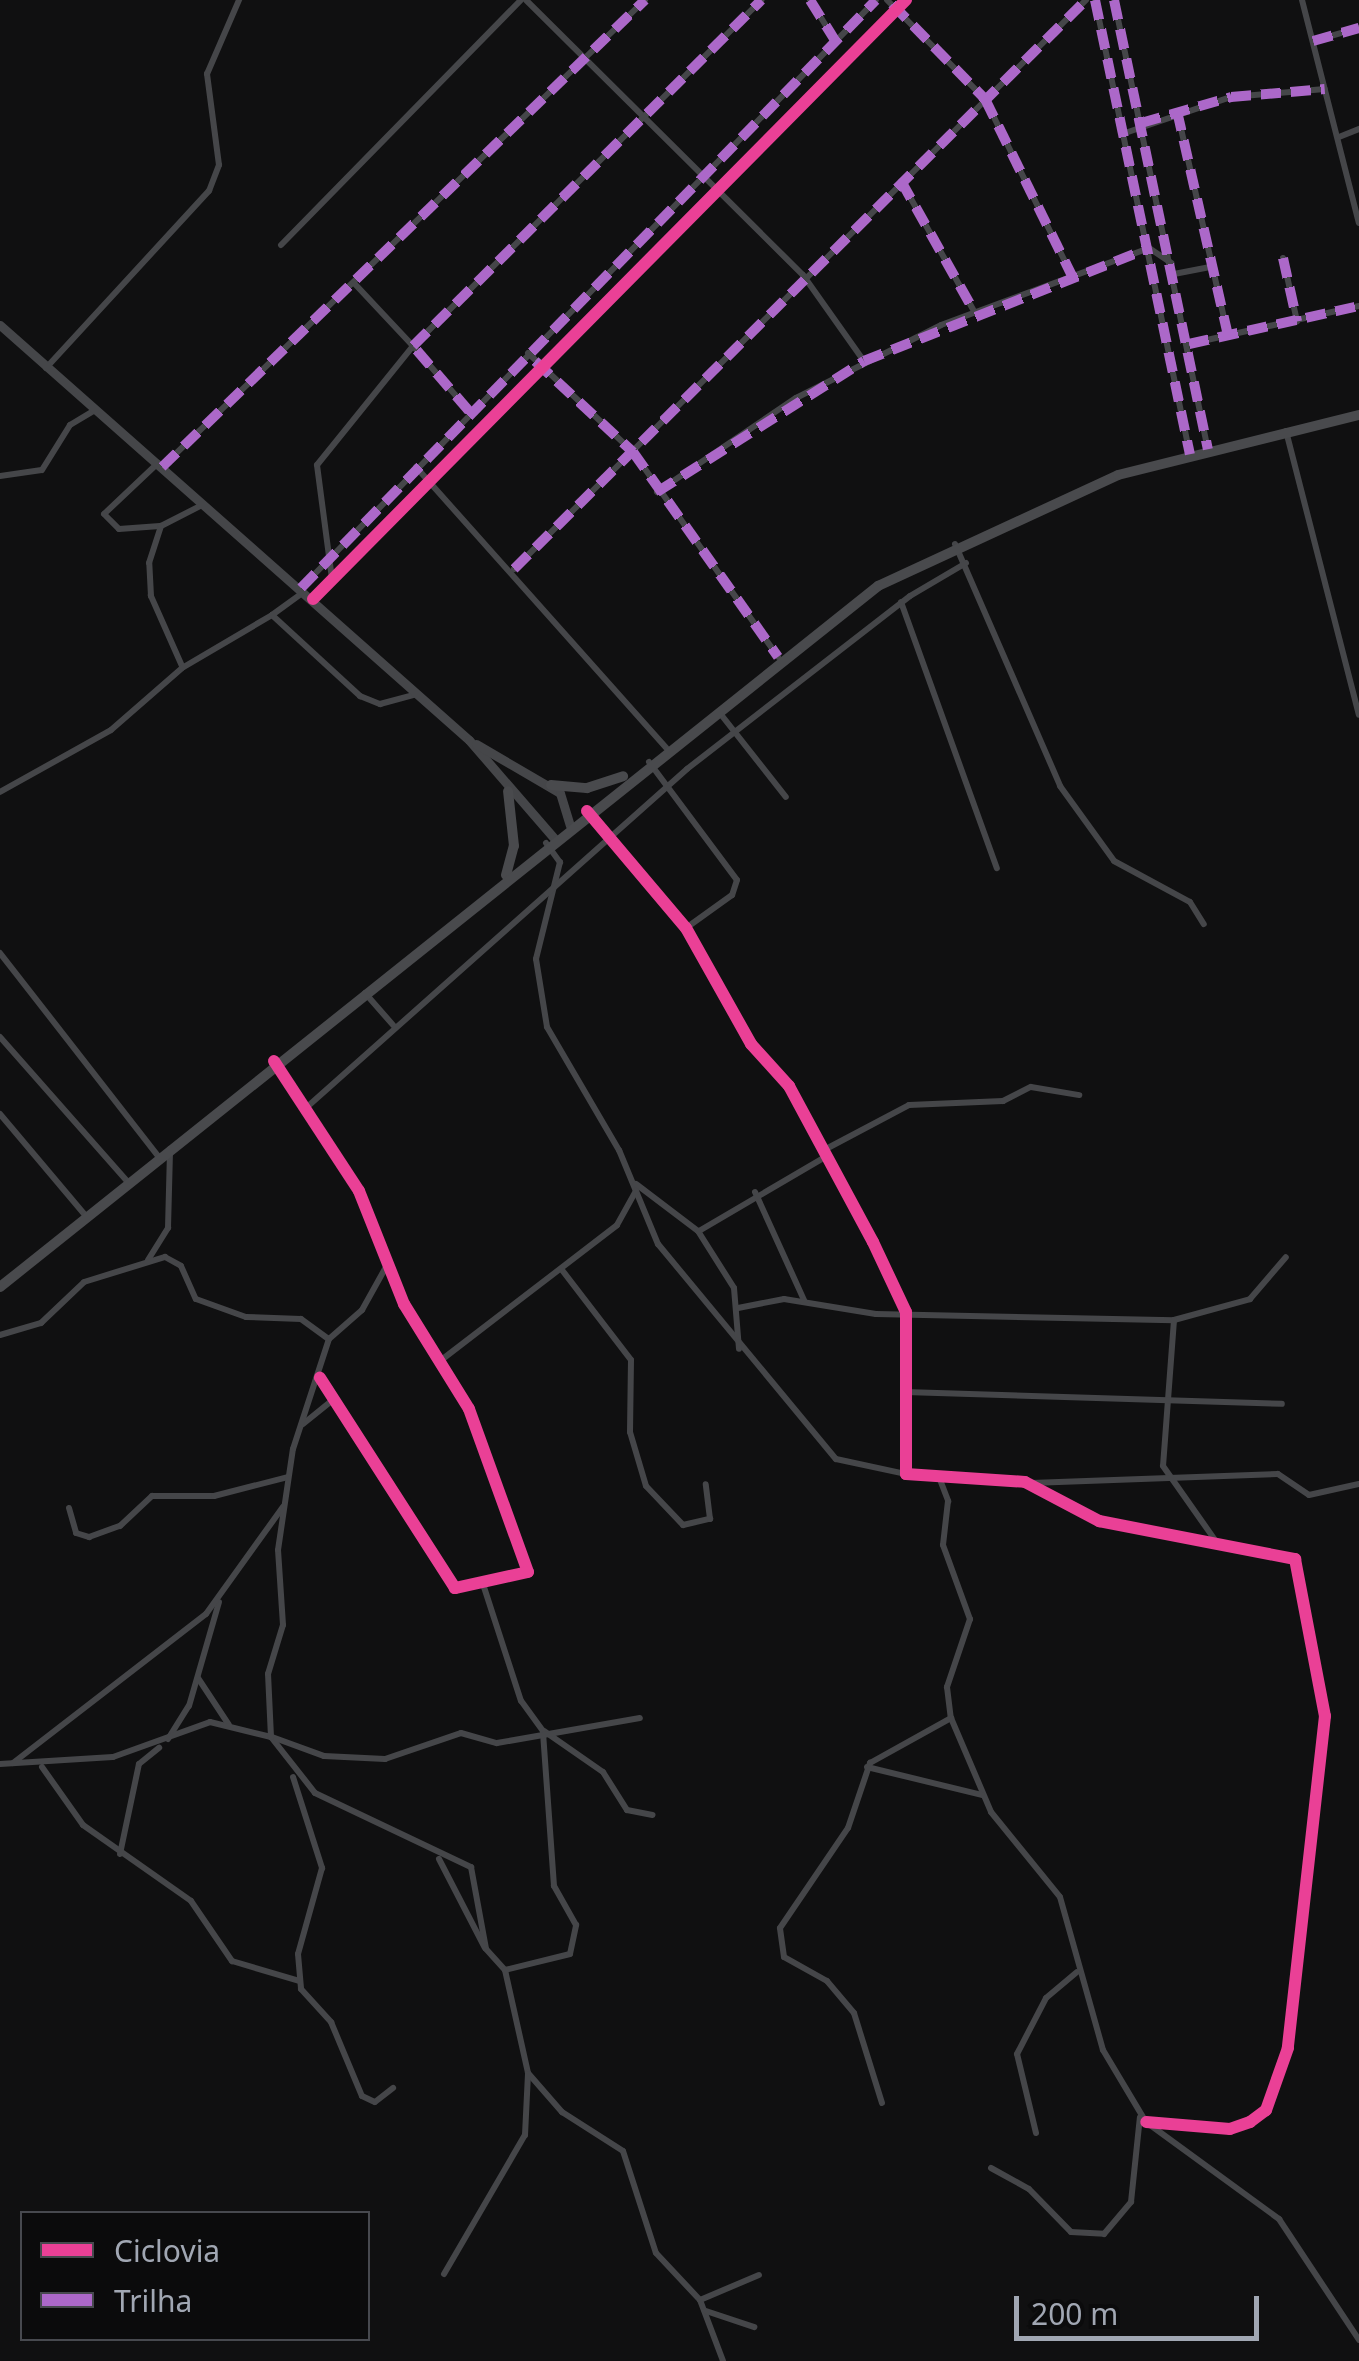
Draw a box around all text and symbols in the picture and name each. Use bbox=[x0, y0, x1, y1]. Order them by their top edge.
legend bbox=[20, 2211, 370, 2341]
text: Ciclovia bbox=[114, 2230, 220, 2271]
scale bar bbox=[1019, 2276, 1264, 2338]
text: Trilha bbox=[114, 2280, 192, 2321]
text: 200 m bbox=[1031, 2293, 1118, 2334]

